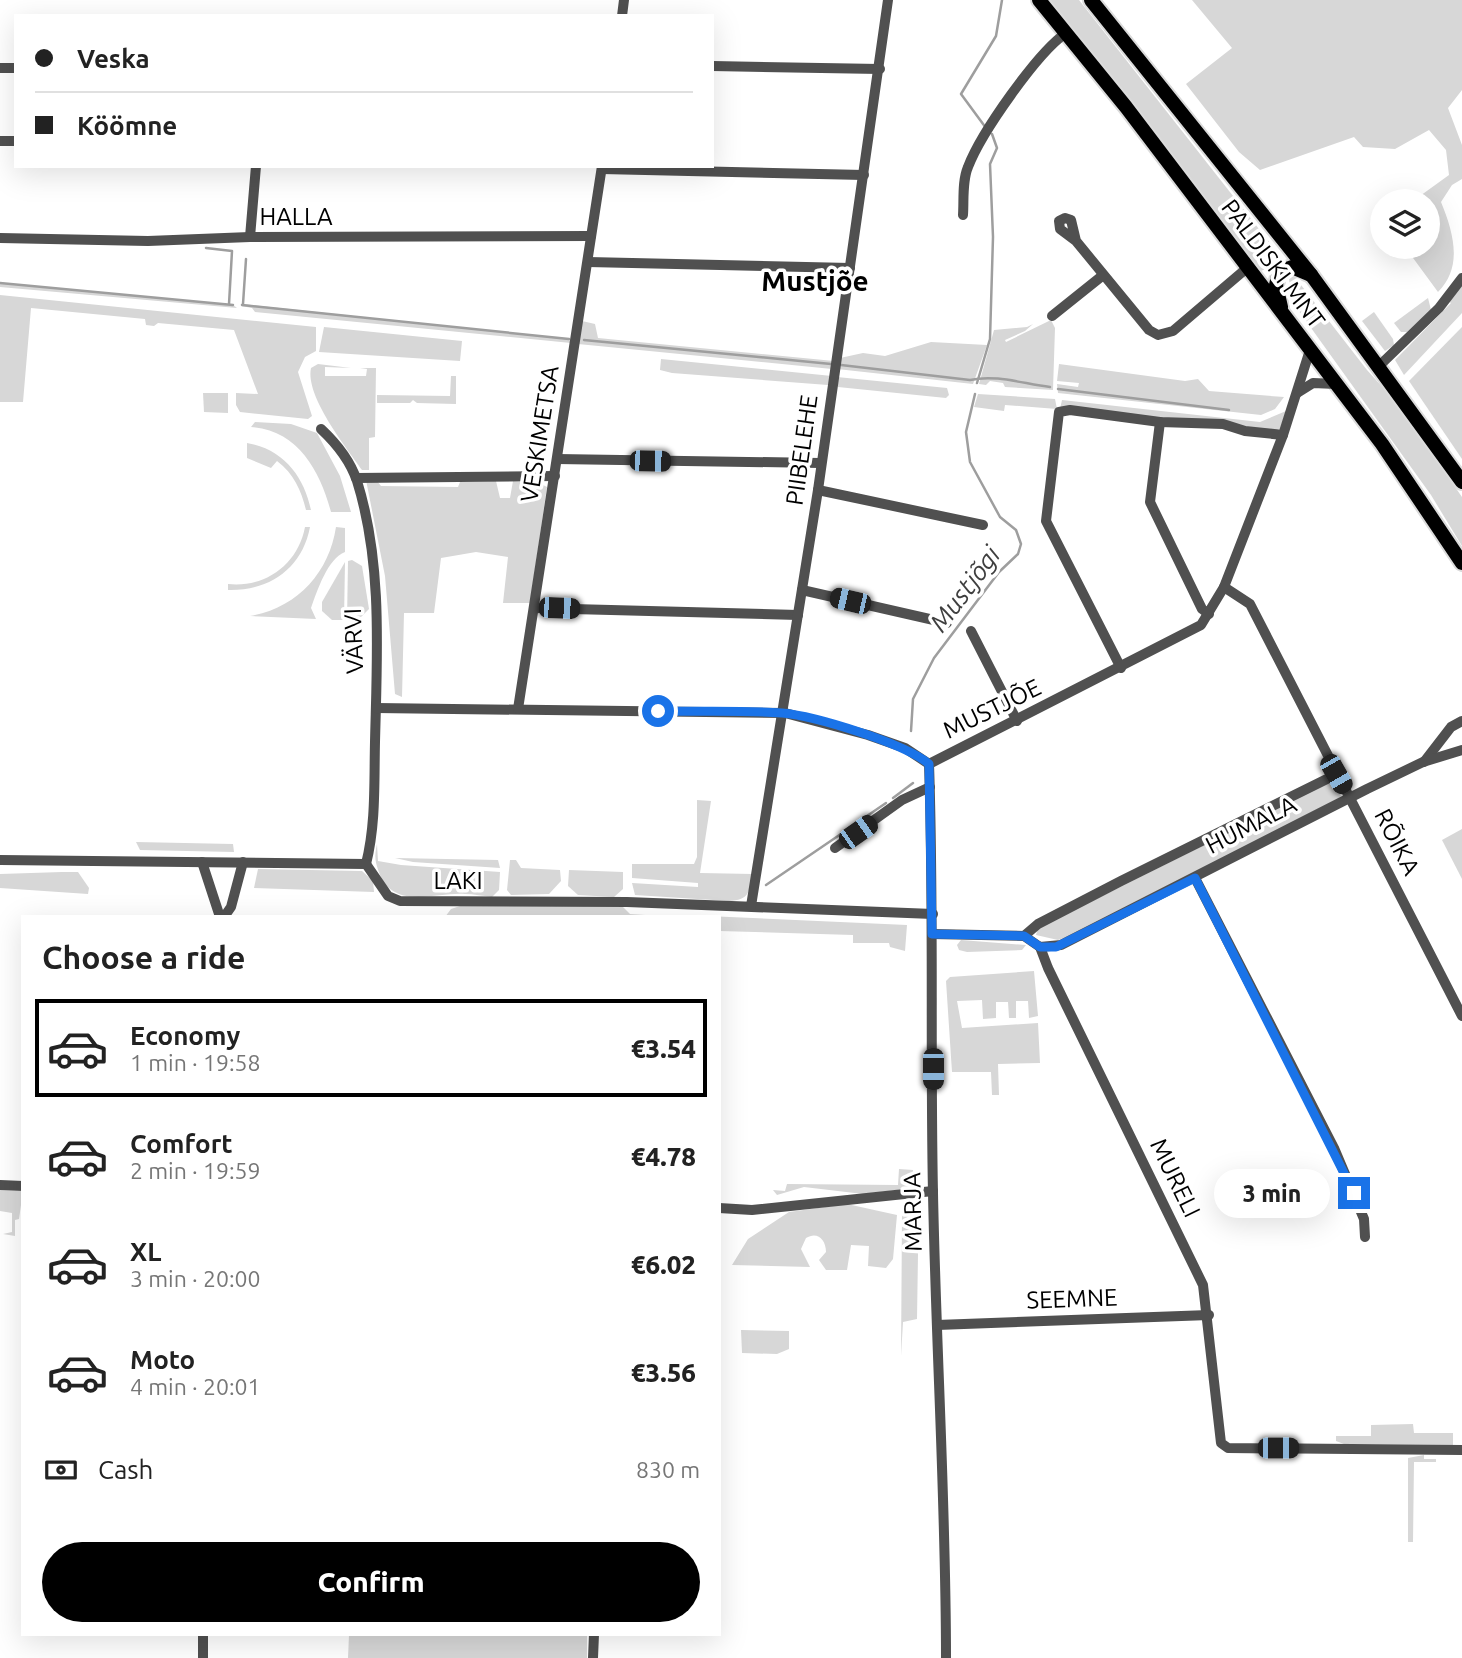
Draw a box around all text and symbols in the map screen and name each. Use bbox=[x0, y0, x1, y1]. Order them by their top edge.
text: Veska bbox=[77, 44, 150, 73]
text: Köömne bbox=[77, 111, 177, 140]
map controls bbox=[1370, 189, 1440, 259]
button: layers bbox=[1370, 189, 1440, 259]
street label: PALDISKI MNT bbox=[1216, 194, 1331, 333]
street label: HALLA bbox=[259, 203, 333, 230]
district label: Mustjõe bbox=[761, 265, 869, 296]
street label: VESKIMETSA bbox=[515, 363, 564, 504]
street label: PIIBELEHE bbox=[780, 393, 823, 507]
car bbox=[629, 450, 672, 472]
water label: Mustjõgi bbox=[923, 540, 1007, 637]
car bbox=[828, 586, 873, 616]
car bbox=[538, 597, 581, 619]
street label: VÄRVI bbox=[339, 608, 368, 674]
street label: MUSTJÕE bbox=[938, 672, 1045, 744]
route start bbox=[642, 695, 674, 727]
car bbox=[1317, 751, 1356, 797]
street label: HUMALA bbox=[1201, 790, 1301, 859]
street label: RÕIKA bbox=[1369, 804, 1427, 880]
car bbox=[835, 811, 882, 853]
street label: LAKI bbox=[433, 867, 483, 894]
text: Choose a ride bbox=[42, 939, 245, 975]
icon: car bbox=[46, 1017, 109, 1080]
text: Economy bbox=[130, 1021, 240, 1050]
text: €3.54 bbox=[631, 1034, 696, 1063]
car bbox=[923, 1048, 944, 1090]
text: 1 min · 19:58 bbox=[130, 1050, 261, 1075]
icon: car bbox=[46, 1125, 109, 1188]
text: Comfort bbox=[130, 1129, 233, 1158]
street label: MURELI bbox=[1145, 1134, 1206, 1221]
text: €4.78 bbox=[631, 1142, 696, 1171]
text: 2 min · 19:59 bbox=[130, 1158, 261, 1183]
callout: 3 min bbox=[1214, 1168, 1330, 1218]
street label: MARJA bbox=[898, 1172, 927, 1252]
route end bbox=[1338, 1177, 1370, 1209]
text: 3 min bbox=[1243, 1181, 1301, 1206]
icon: car bbox=[46, 1233, 109, 1296]
text: XL bbox=[130, 1237, 161, 1266]
text: €6.02 bbox=[631, 1250, 696, 1279]
text: 3 min · 20:00 bbox=[130, 1266, 261, 1291]
street label: SEEMNE bbox=[1026, 1283, 1118, 1314]
icon: car bbox=[46, 1341, 109, 1404]
text: Moto bbox=[130, 1345, 195, 1374]
text: €3.56 bbox=[631, 1358, 696, 1387]
text: 4 min · 20:01 bbox=[130, 1374, 261, 1399]
car bbox=[1258, 1438, 1300, 1459]
icon: cash bbox=[42, 1451, 80, 1489]
text: Cash bbox=[98, 1455, 153, 1484]
text: 830 m bbox=[636, 1457, 700, 1482]
button: Confirm bbox=[42, 1542, 700, 1622]

